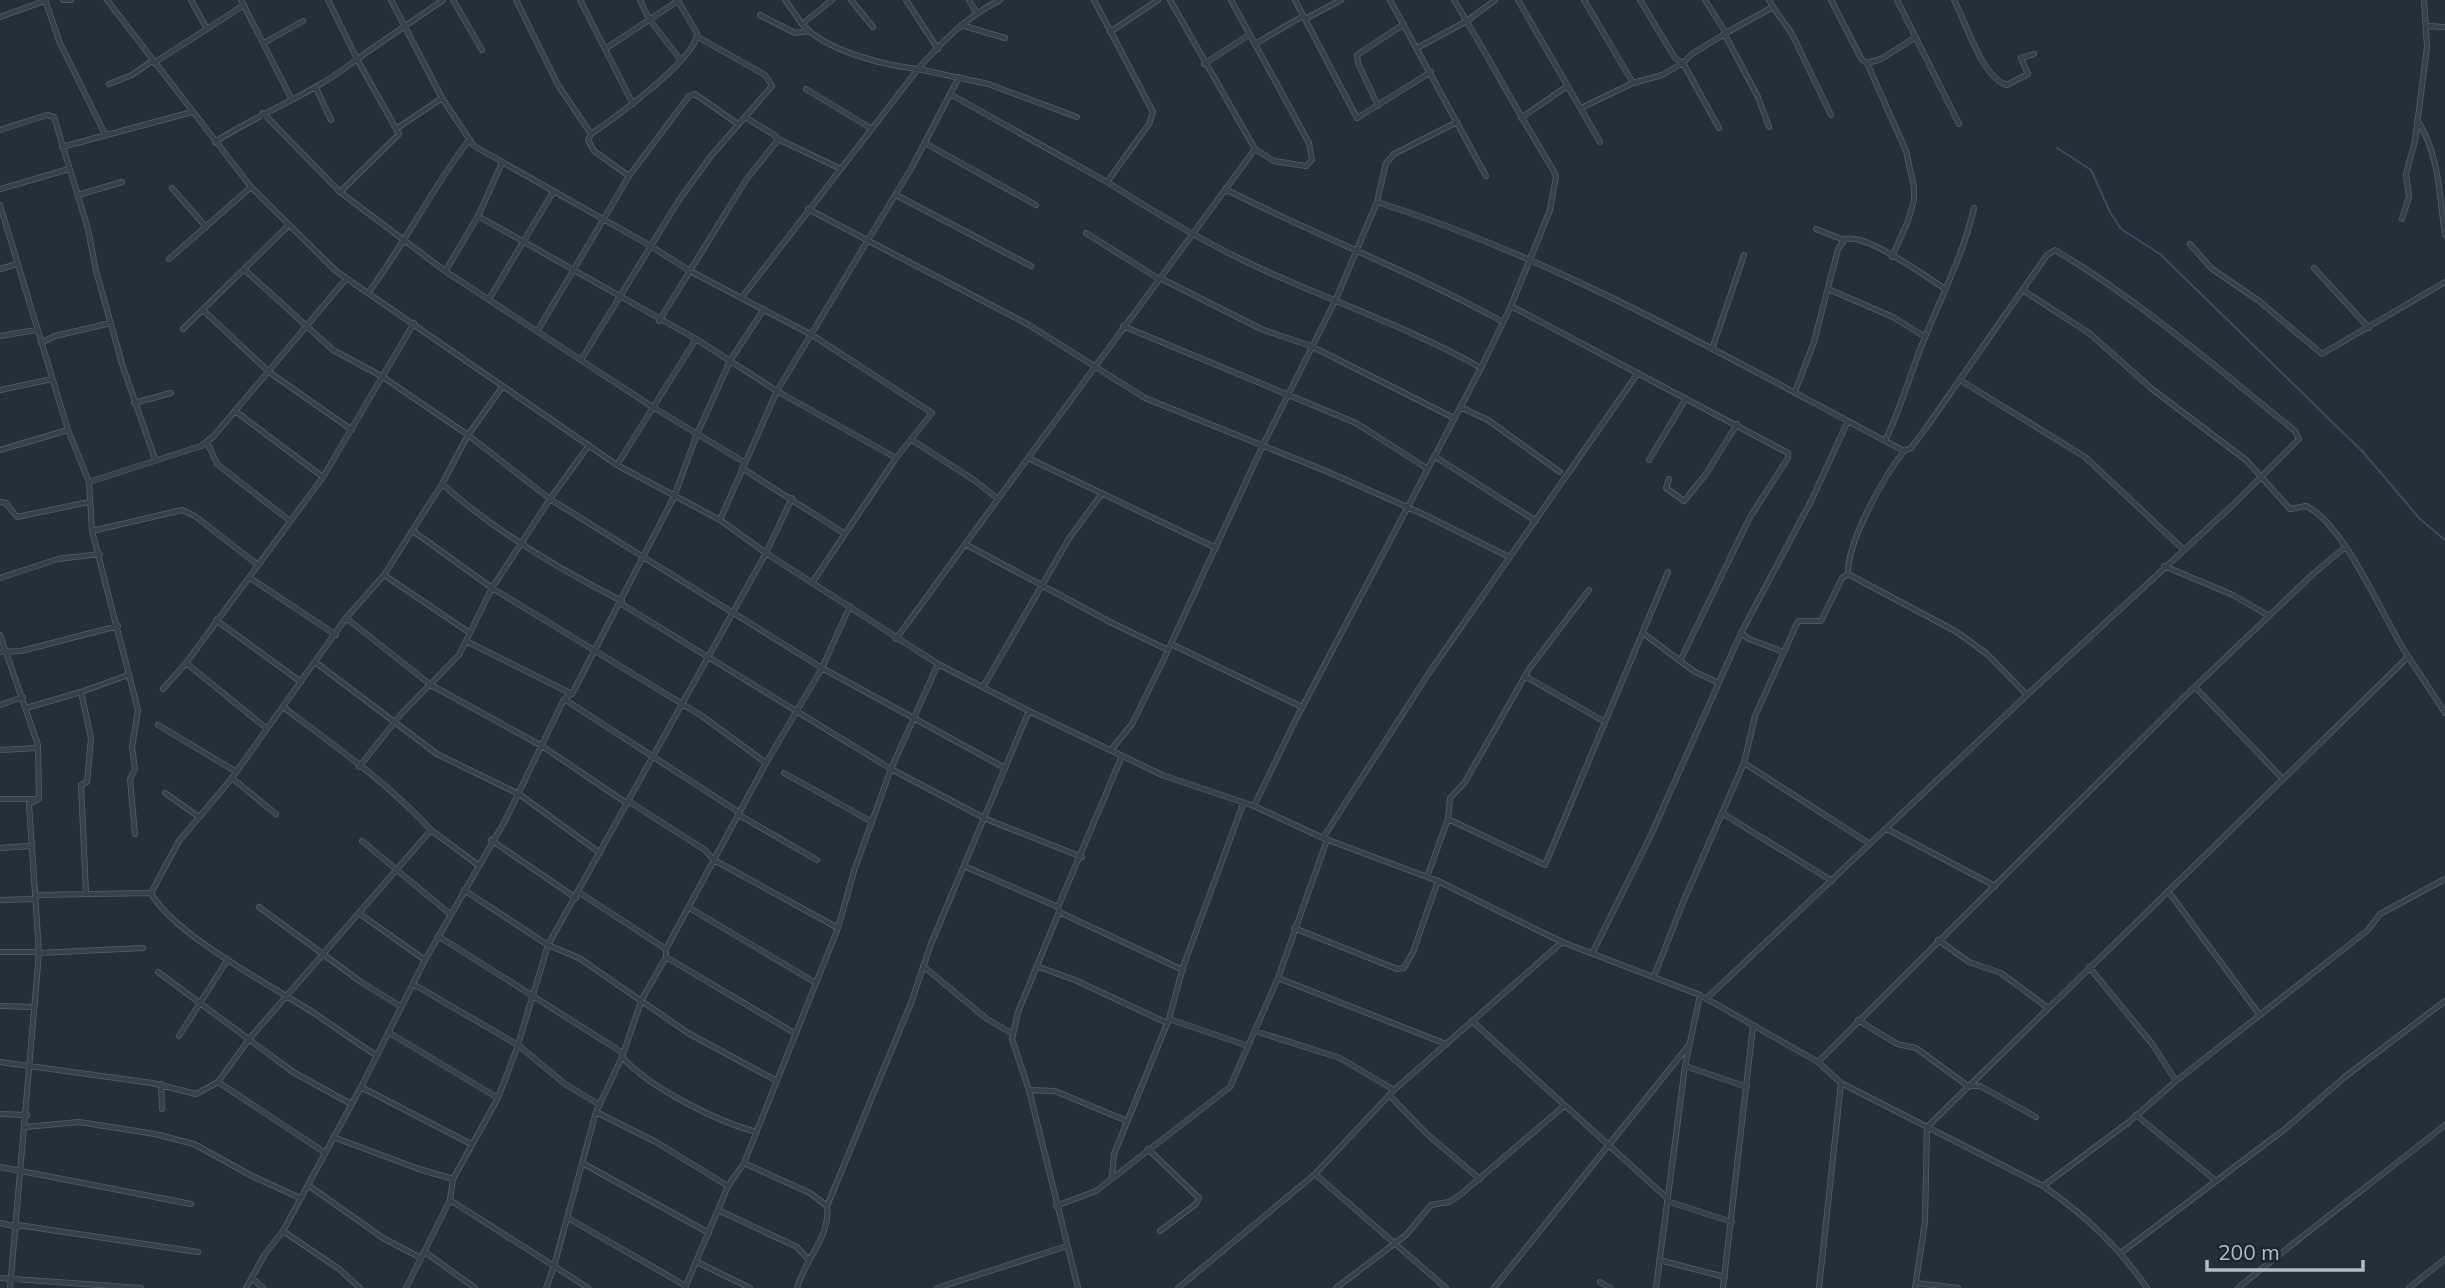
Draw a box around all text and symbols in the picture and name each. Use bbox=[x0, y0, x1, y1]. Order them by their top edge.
scale bar bbox=[2207, 1228, 2363, 1272]
text: 200 m bbox=[2218, 1239, 2280, 1265]

